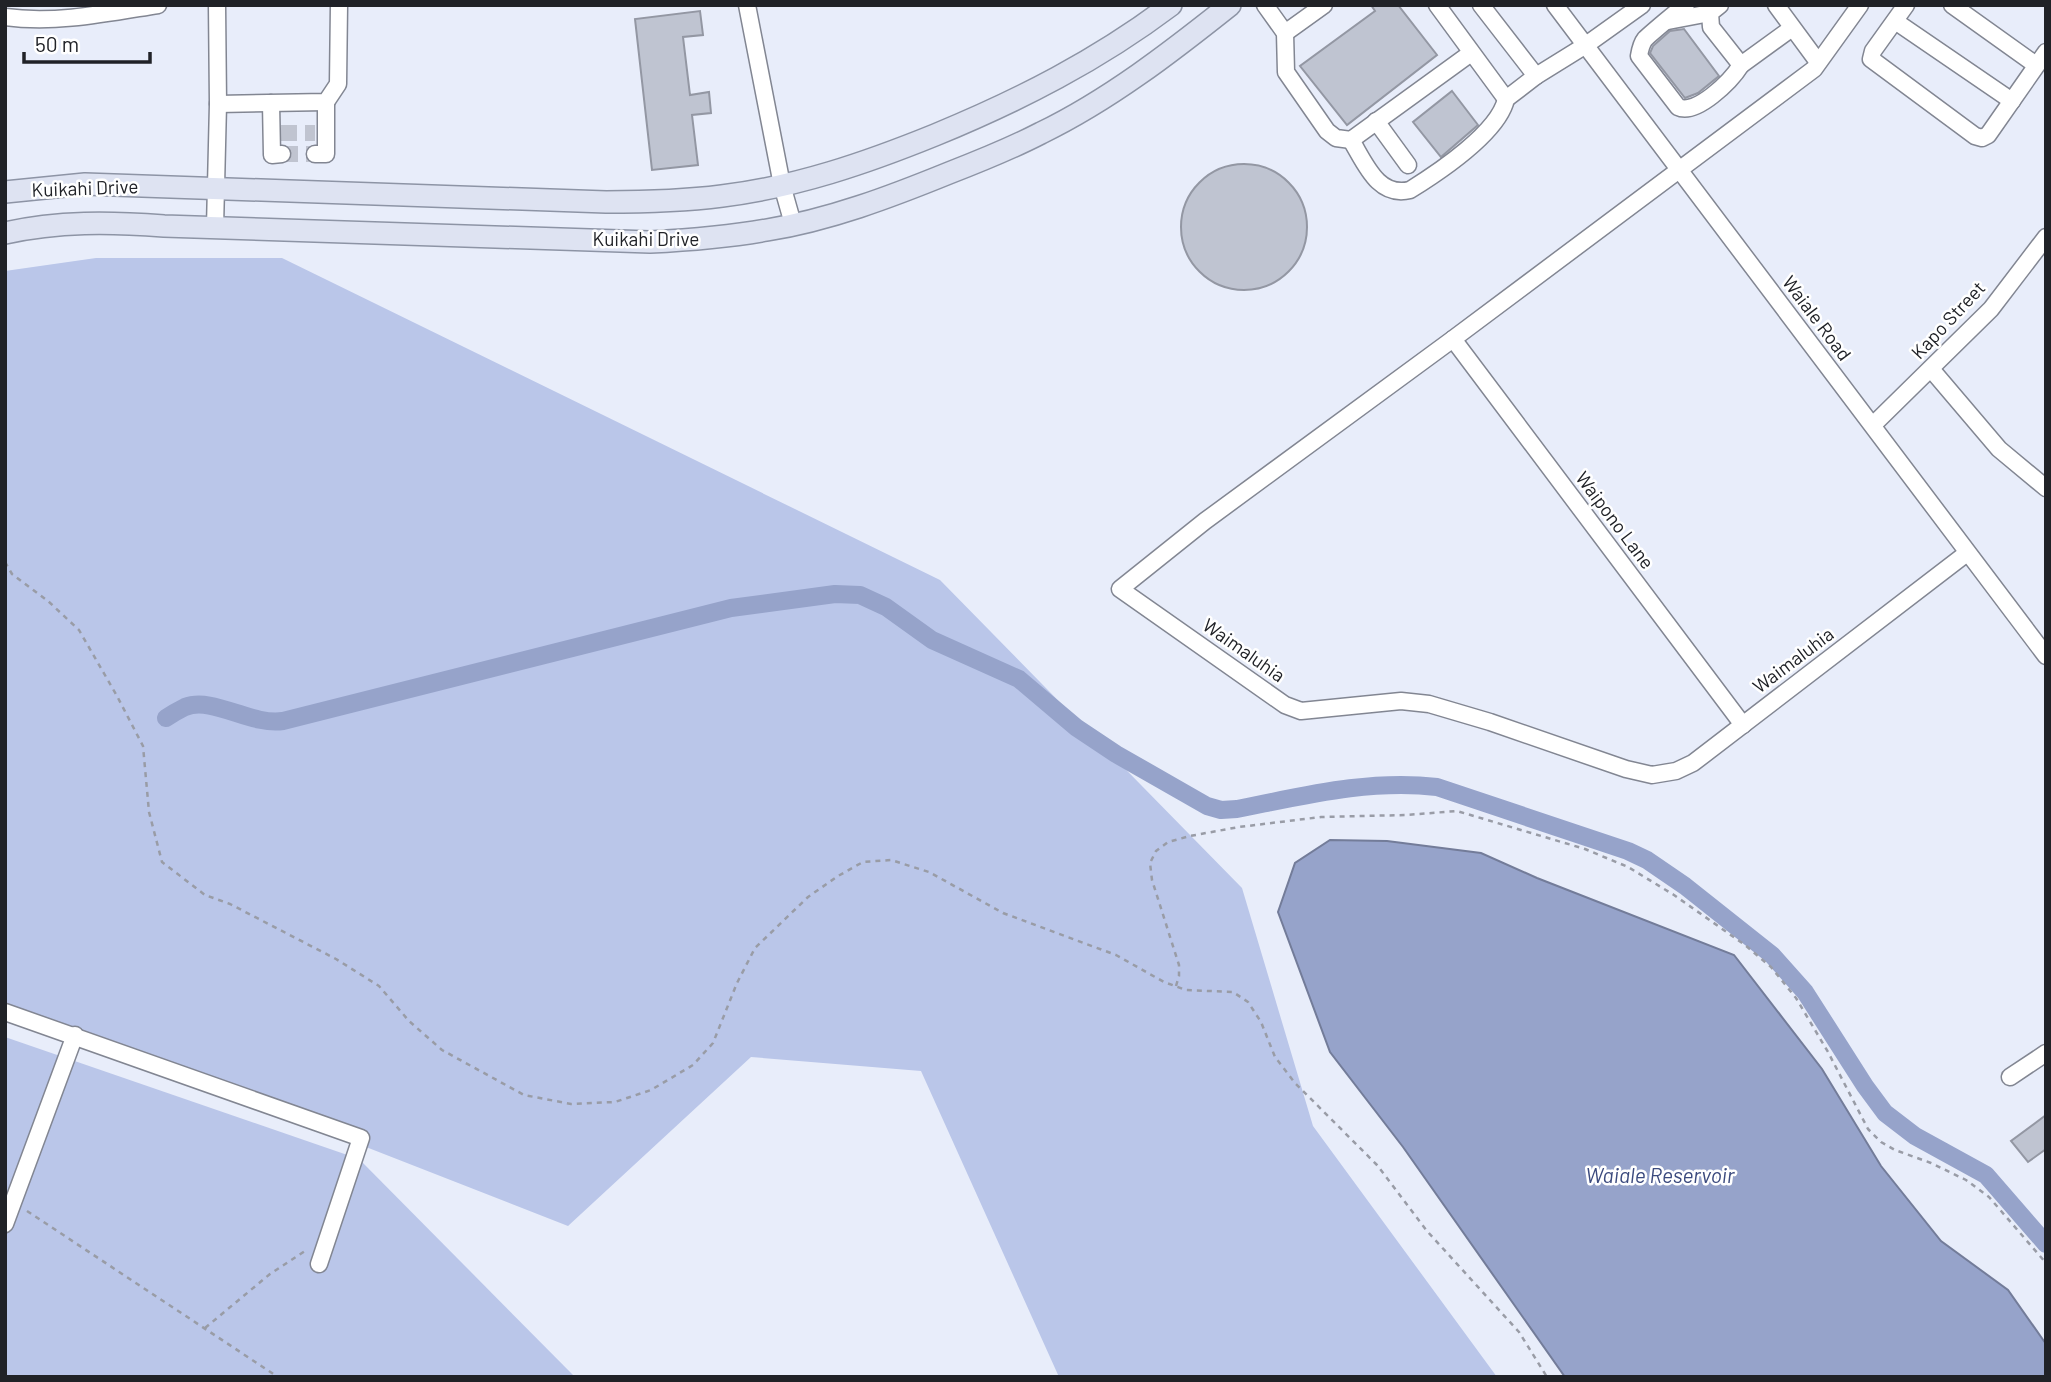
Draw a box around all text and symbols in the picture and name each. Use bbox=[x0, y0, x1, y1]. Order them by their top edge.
scale bar bbox=[24, 21, 150, 65]
text: 50 m bbox=[35, 31, 79, 56]
street label: Kuikahi Drive bbox=[31, 174, 139, 201]
street label: Kuikahi Drive bbox=[593, 227, 699, 250]
street label: Waiale Road bbox=[1778, 271, 1857, 365]
street label: Kapo Street bbox=[1906, 276, 1989, 363]
street label: Waipono Lane bbox=[1571, 466, 1660, 573]
street label: Waimaluhia bbox=[1199, 613, 1290, 686]
street label: Waimaluhia bbox=[1748, 622, 1838, 697]
water label: Waiale Reservoir bbox=[1586, 1162, 1735, 1187]

